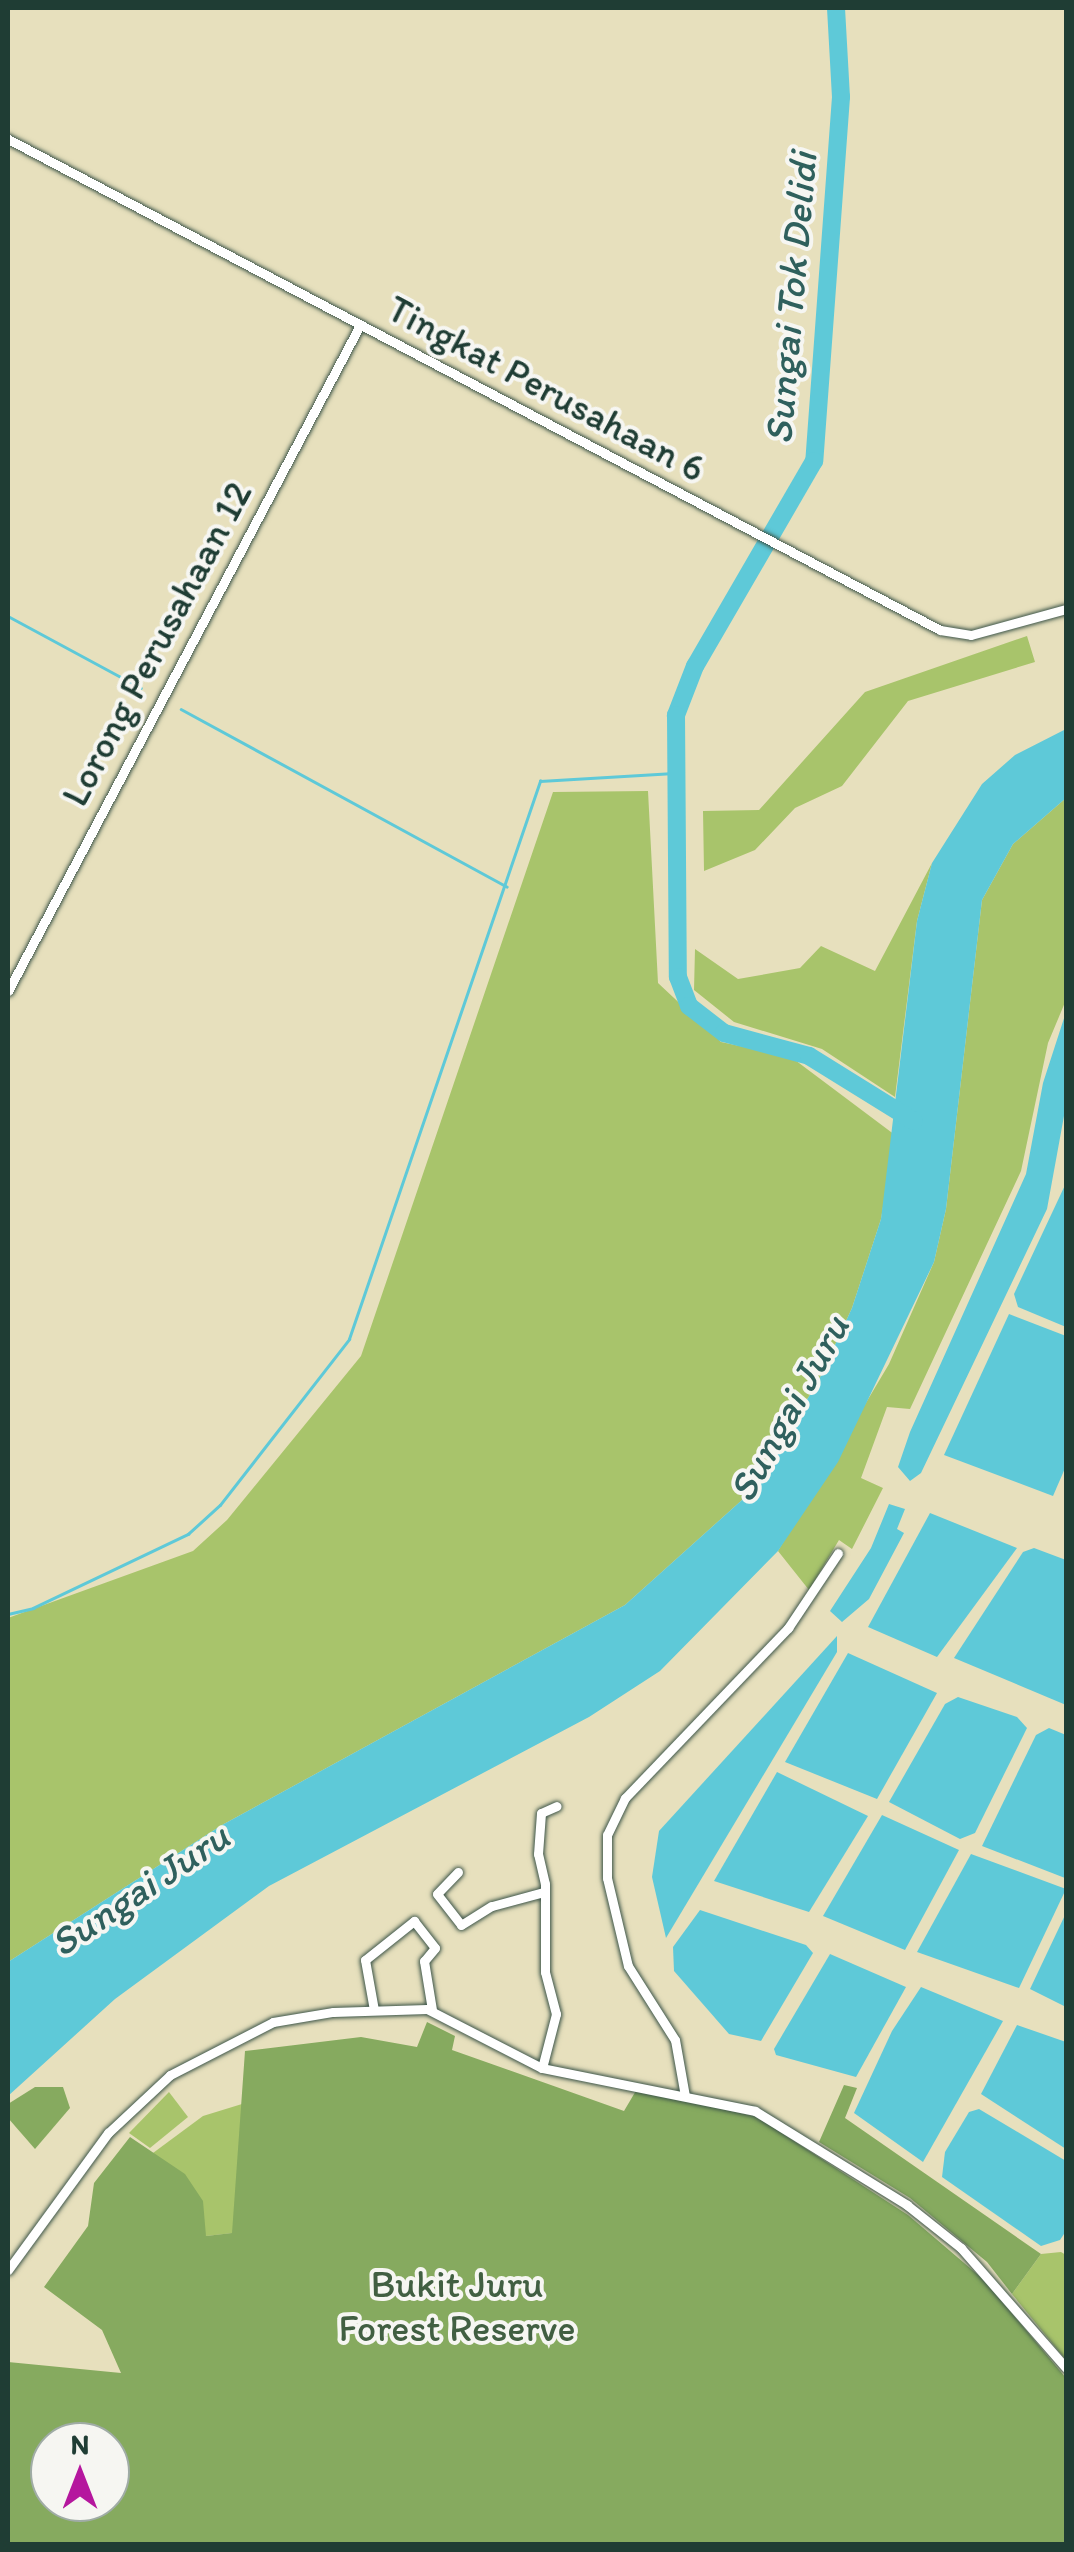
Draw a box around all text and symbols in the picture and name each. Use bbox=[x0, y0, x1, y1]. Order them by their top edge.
water label: Sungai Tok Delidi bbox=[753, 150, 827, 446]
street label: Tingkat Perusahaan 6 bbox=[379, 286, 713, 492]
street label: Lorong Perusahaan 12 bbox=[53, 475, 261, 813]
water label: Sungai Juru bbox=[717, 1307, 859, 1509]
water label: Sungai Juru bbox=[40, 1812, 238, 1966]
park label: Bukit Juru Forest Reserve bbox=[339, 2262, 575, 2352]
north arrow bbox=[30, 2422, 130, 2522]
text: N bbox=[71, 2427, 89, 2461]

